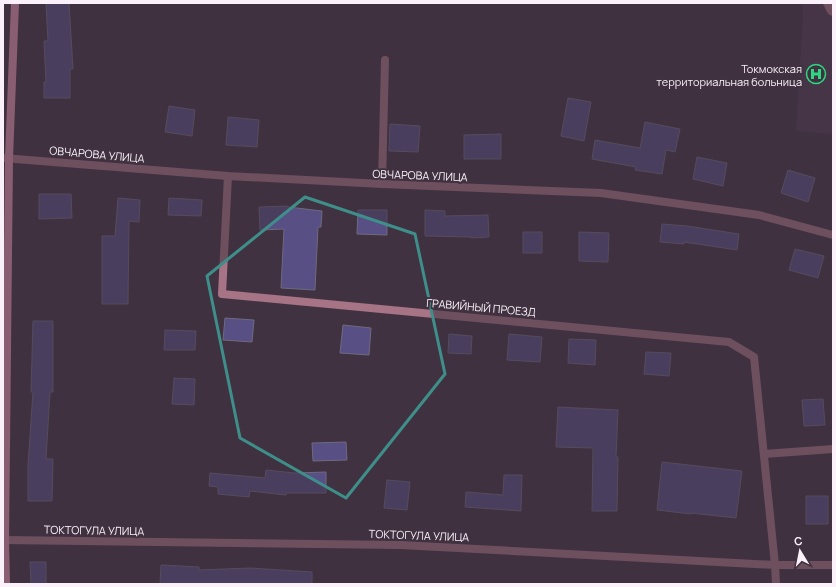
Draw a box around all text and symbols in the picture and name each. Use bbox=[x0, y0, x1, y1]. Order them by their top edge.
place label: Токмокская территориальная больница bbox=[656, 61, 802, 89]
hospital icon: Токмокская территориальная больница bbox=[805, 63, 827, 85]
street label: ОВЧАРОВА УЛИЦА bbox=[49, 142, 145, 166]
street label: ОВЧАРОВА УЛИЦА bbox=[372, 166, 468, 184]
street label: ГРАВИЙНЫЙ ПРОЕЗД bbox=[426, 295, 536, 319]
street label: ТОКТОГУЛА УЛИЦА bbox=[44, 522, 144, 538]
street label: ТОКТОГУЛА УЛИЦА bbox=[369, 526, 470, 544]
north arrow bbox=[780, 531, 820, 571]
text: С bbox=[793, 533, 803, 549]

